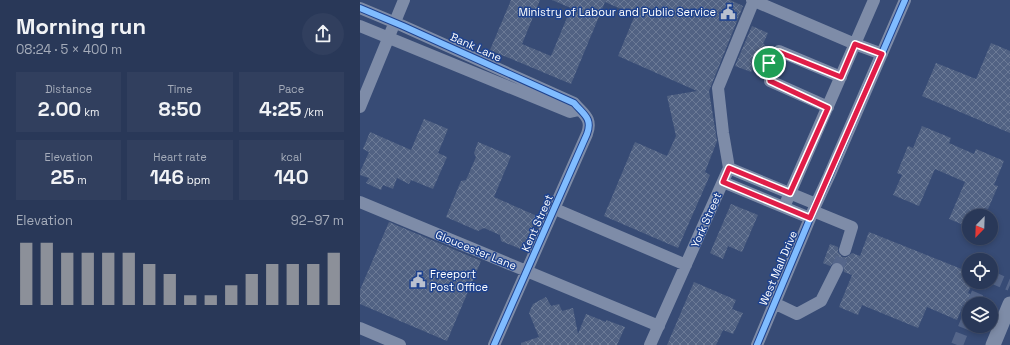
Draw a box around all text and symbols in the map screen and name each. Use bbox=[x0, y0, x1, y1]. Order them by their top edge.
public building icon: Ministry of Labour and Public Service bbox=[719, 3, 737, 21]
place label: Ministry of Labour and Public Service bbox=[518, 5, 716, 19]
text: Morning run bbox=[16, 12, 146, 40]
button: share bbox=[302, 13, 344, 55]
street label: Bank Lane bbox=[448, 29, 504, 65]
text: 08:24 · 5 × 400 m bbox=[16, 41, 122, 58]
pin bbox=[752, 46, 786, 80]
icon: arrive bbox=[758, 52, 780, 74]
text: Distance bbox=[45, 82, 92, 96]
text: Time bbox=[167, 82, 193, 96]
text: Pace bbox=[278, 82, 304, 96]
text: 2.00 bbox=[38, 96, 81, 122]
text: 8:50 bbox=[159, 96, 201, 122]
text: 4:25 bbox=[259, 96, 301, 122]
text: km bbox=[81, 105, 100, 119]
text: /km bbox=[301, 105, 324, 119]
text: Elevation bbox=[45, 150, 93, 164]
text: Heart rate bbox=[153, 150, 207, 164]
text: kcal bbox=[281, 150, 302, 164]
text: 25 bbox=[51, 164, 74, 190]
text: 146 bbox=[150, 164, 184, 190]
text: 140 bbox=[274, 164, 309, 190]
text: m bbox=[74, 173, 87, 187]
text: bpm bbox=[184, 173, 210, 187]
street label: York Street bbox=[688, 190, 724, 250]
street label: Kent Street bbox=[518, 192, 556, 254]
north arrow bbox=[962, 209, 998, 245]
map controls bbox=[962, 209, 998, 333]
text: Elevation bbox=[16, 212, 73, 229]
text: 92–97 m bbox=[291, 212, 344, 229]
street label: Gloucester Lane bbox=[433, 227, 519, 273]
street label: West Mall Drive bbox=[756, 228, 800, 308]
button: locate bbox=[962, 253, 998, 289]
place label: Freeport Post Office bbox=[430, 267, 488, 294]
public building icon: Freeport Post Office bbox=[409, 271, 427, 289]
button: layers bbox=[962, 297, 998, 333]

